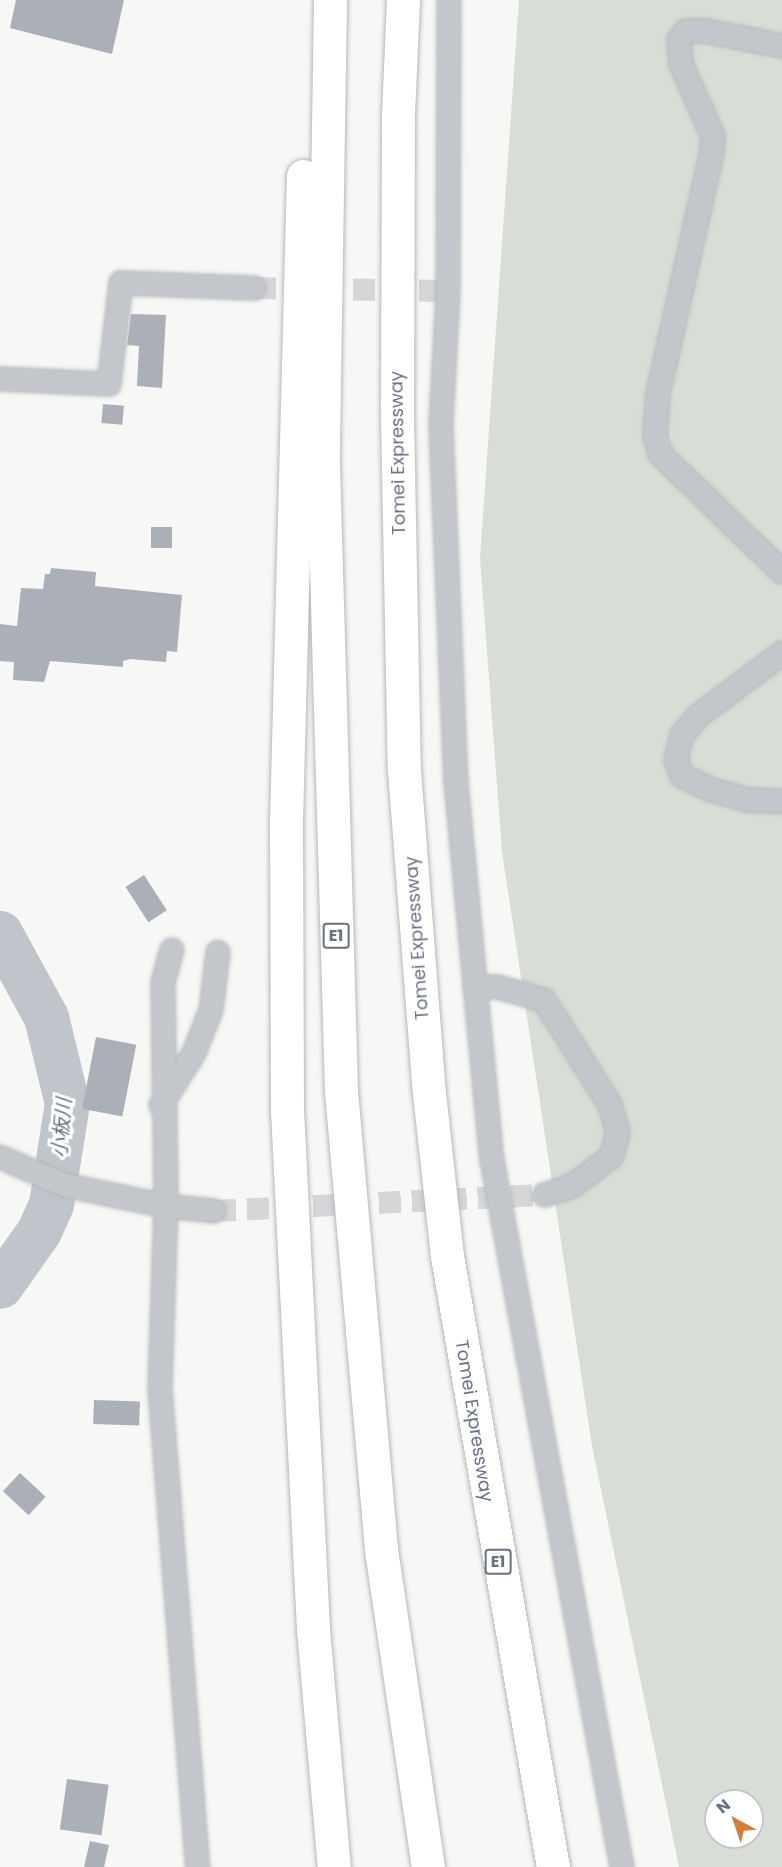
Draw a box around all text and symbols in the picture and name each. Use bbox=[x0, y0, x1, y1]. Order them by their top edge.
street label: Tomei Expressway bbox=[386, 371, 410, 535]
street label: Tomei Expressway bbox=[401, 855, 433, 1021]
road number: E1 bbox=[322, 923, 350, 949]
water label: 小板川 bbox=[47, 1097, 77, 1159]
street label: Tomei Expressway bbox=[451, 1338, 497, 1504]
road number: E1 bbox=[484, 1549, 512, 1575]
north arrow bbox=[704, 1789, 764, 1849]
text: N bbox=[711, 1794, 735, 1819]

